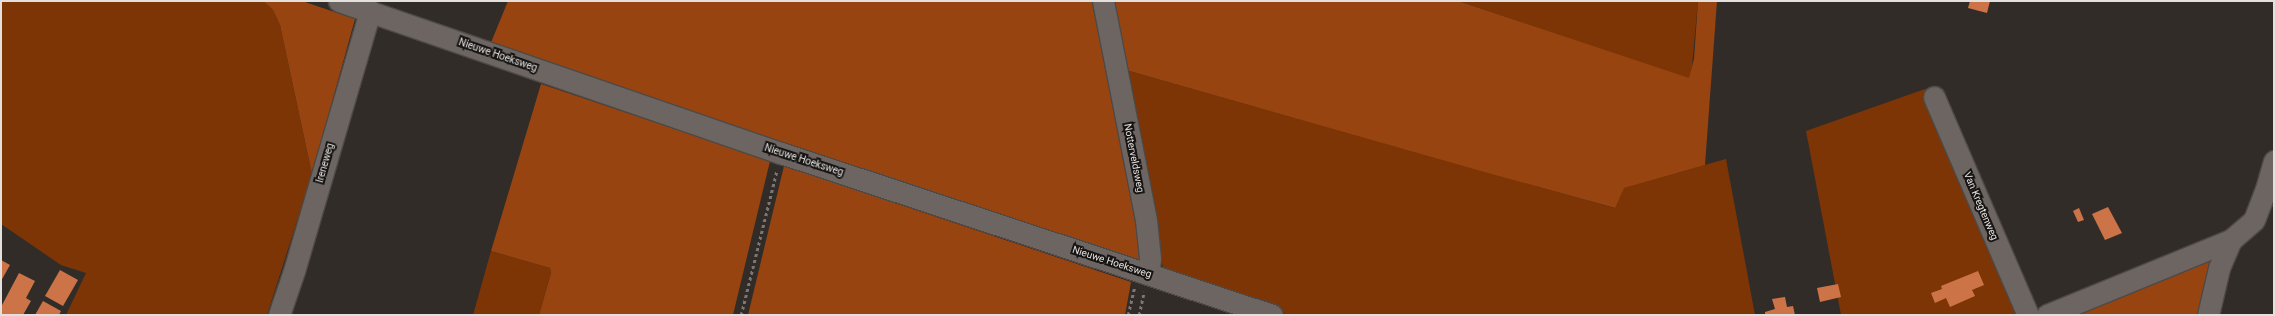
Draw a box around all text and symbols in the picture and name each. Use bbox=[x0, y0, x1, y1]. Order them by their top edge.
street label: Nieuwe Hoeksweg bbox=[457, 36, 539, 74]
street label: Notterveldsweg bbox=[1121, 123, 1147, 193]
street label: Ireneweg bbox=[314, 142, 336, 184]
street label: Nieuwe Hoeksweg bbox=[763, 142, 845, 178]
street label: Van Kregtenweg bbox=[1961, 170, 2001, 242]
street label: Nieuwe Hoeksweg bbox=[1071, 244, 1153, 280]

